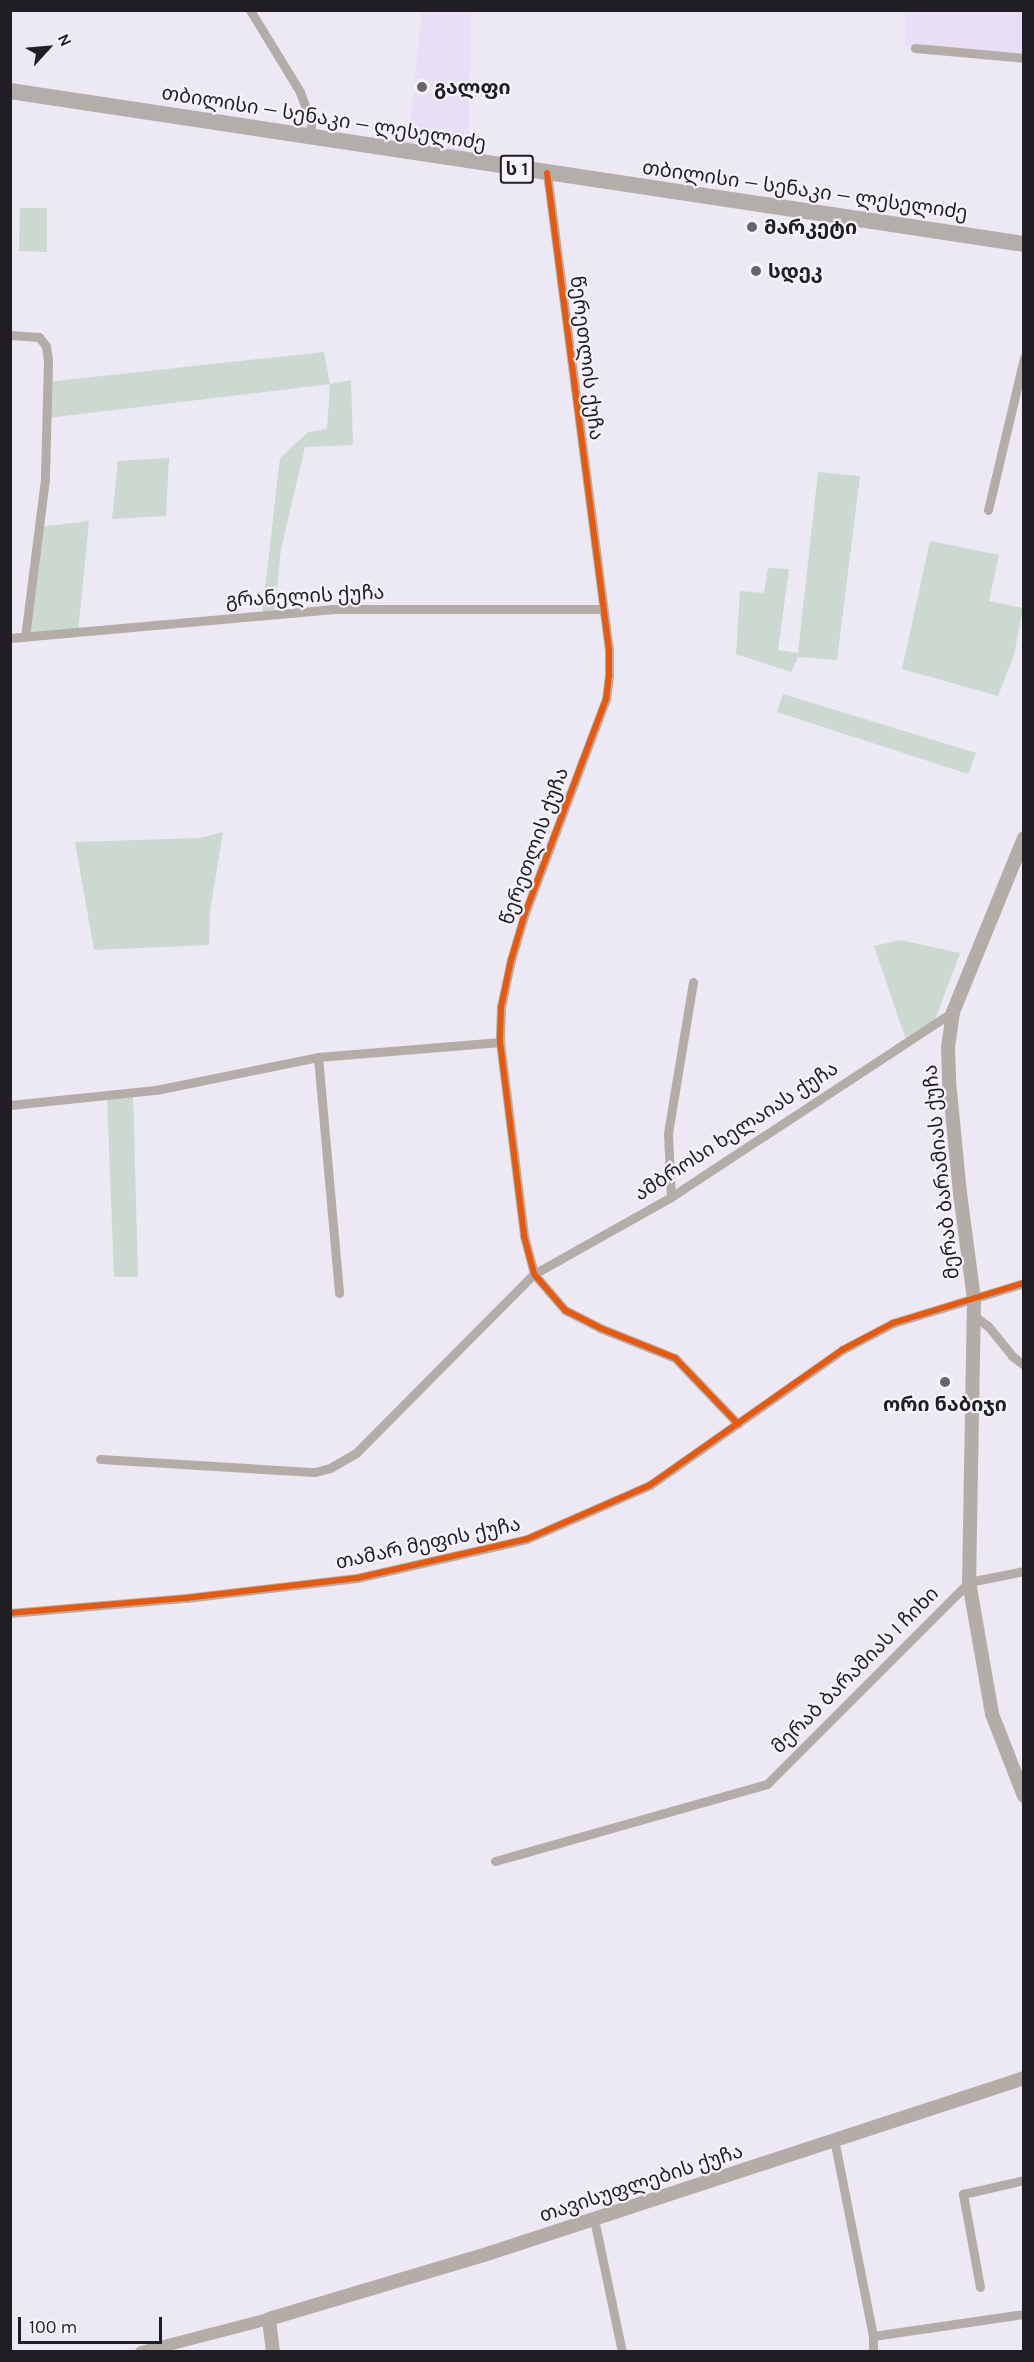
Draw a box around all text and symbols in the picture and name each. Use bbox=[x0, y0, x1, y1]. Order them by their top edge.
north arrow bbox=[18, 18, 78, 78]
text: N bbox=[54, 31, 76, 49]
place label: გალფი bbox=[434, 75, 511, 99]
street label: თბილისი — სენაკი — ლესელიძე bbox=[160, 80, 488, 156]
marker: გალფი bbox=[415, 80, 429, 94]
road number: ს 1 bbox=[499, 154, 535, 184]
street label: თბილისი — სენაკი — ლესელიძე bbox=[641, 155, 969, 225]
place label: მარკეტი bbox=[764, 215, 857, 239]
marker: მარკეტი bbox=[745, 220, 759, 234]
place label: სდეკ bbox=[768, 259, 823, 283]
marker: სდეკ bbox=[749, 264, 763, 278]
street label: წერეთლის ქუჩა bbox=[565, 274, 609, 442]
street label: გრანელის ქუჩა bbox=[225, 580, 385, 612]
street label: წერეთლის ქუჩა bbox=[494, 764, 574, 928]
street label: ამბროსი ხელაიას ქუჩა bbox=[630, 1056, 842, 1206]
street label: მერაბ ბარამიას ქუჩა bbox=[918, 1064, 964, 1280]
marker: ორი ნაბიჯი bbox=[938, 1375, 952, 1389]
place label: ორი ნაბიჯი bbox=[883, 1392, 1007, 1416]
street label: თამარ მეფის ქუჩა bbox=[333, 1512, 523, 1574]
street label: მერაბ ბარამიას I ჩიხი bbox=[767, 1582, 943, 1758]
street label: თავისუფლების ქუჩა bbox=[536, 2139, 746, 2227]
scale bar bbox=[21, 2305, 165, 2343]
text: 100 m bbox=[29, 2316, 77, 2338]

